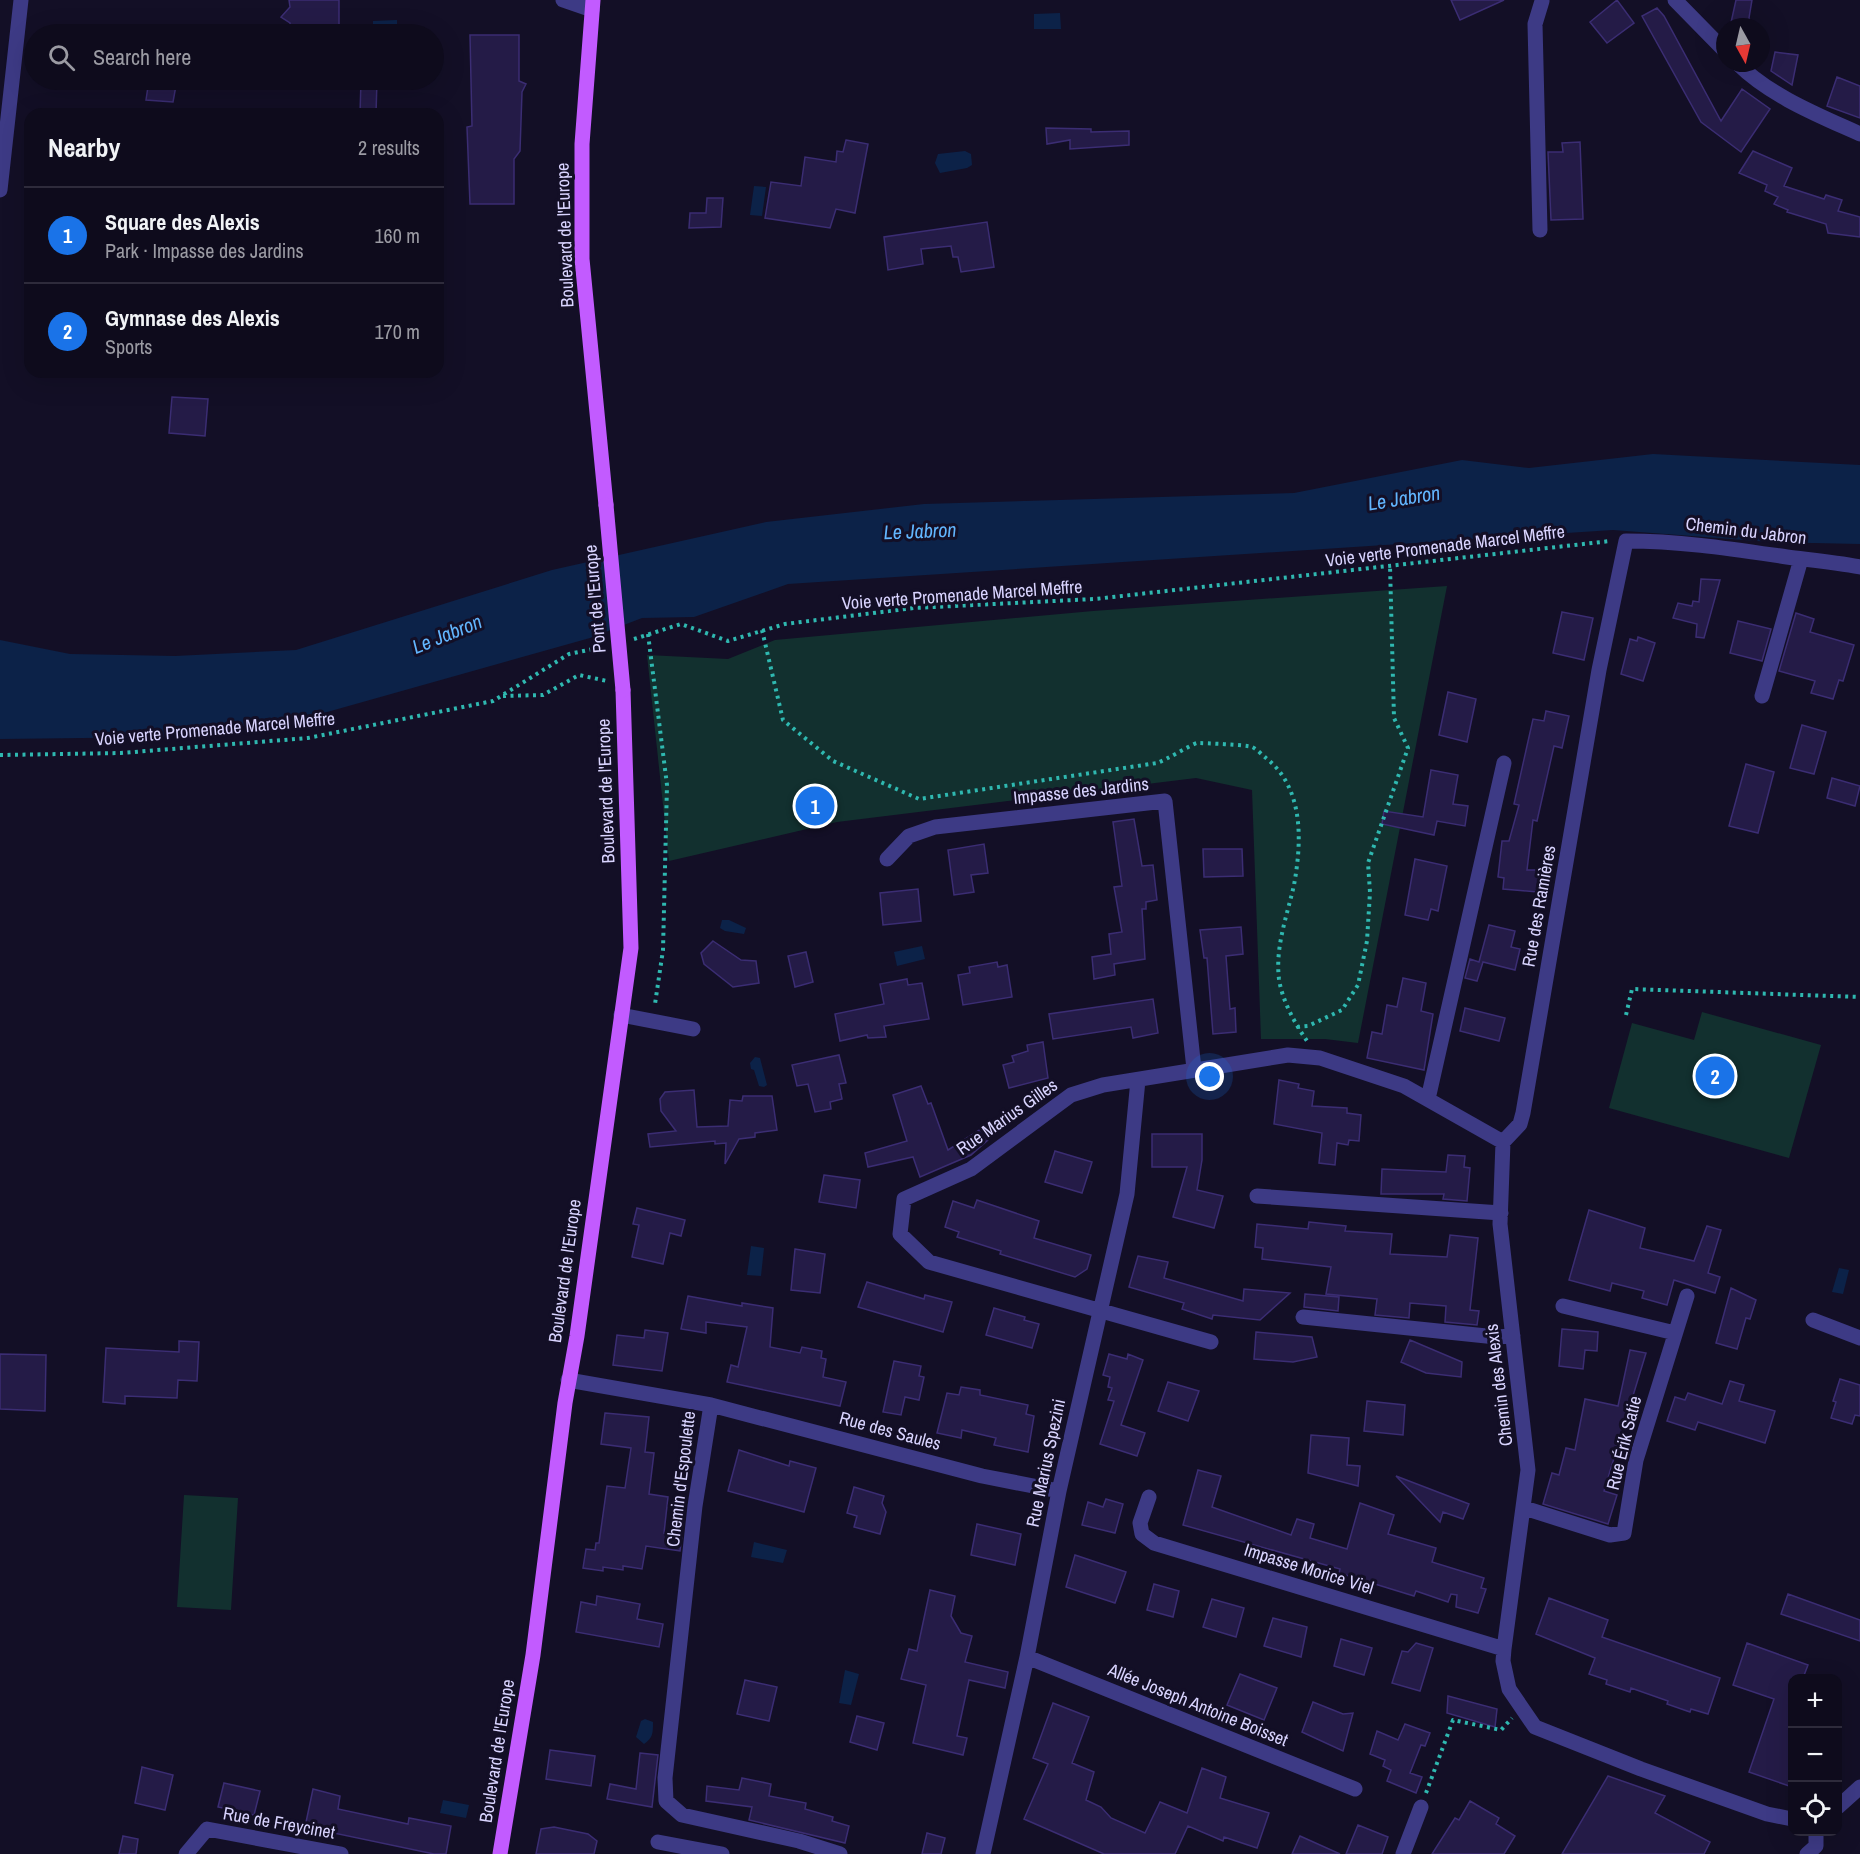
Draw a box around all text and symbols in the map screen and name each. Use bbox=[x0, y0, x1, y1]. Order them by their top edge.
north arrow bbox=[1716, 18, 1770, 72]
search box bbox=[24, 24, 444, 90]
icon: search bbox=[45, 41, 78, 74]
text: Search here bbox=[93, 42, 191, 72]
text: Nearby bbox=[48, 130, 120, 165]
text: 2 results bbox=[358, 134, 420, 161]
street label: Boulevard de l'Europe bbox=[549, 162, 580, 308]
text: Square des Alexis bbox=[105, 207, 260, 237]
text: 1 bbox=[63, 222, 72, 249]
text: 160 m bbox=[374, 222, 420, 249]
text: Park · Impasse des Jardins bbox=[105, 237, 304, 264]
text: Gymnase des Alexis bbox=[105, 303, 280, 333]
text: 2 bbox=[63, 318, 72, 345]
text: 170 m bbox=[374, 318, 420, 345]
text: Sports bbox=[105, 333, 152, 360]
water label: Le Jabron bbox=[1366, 478, 1442, 517]
street label: Chemin du Jabron bbox=[1684, 511, 1808, 550]
water label: Le Jabron bbox=[883, 516, 957, 545]
street label: Voie verte Promenade Marcel Meffre bbox=[1324, 518, 1566, 573]
street label: Pont de l'Europe bbox=[577, 544, 612, 654]
street label: Voie verte Promenade Marcel Meffre bbox=[841, 574, 1083, 615]
water label: Le Jabron bbox=[408, 607, 486, 660]
street label: Voie verte Promenade Marcel Meffre bbox=[94, 706, 336, 751]
street label: Boulevard de l'Europe bbox=[590, 718, 621, 864]
street label: Impasse des Jardins bbox=[1012, 771, 1150, 810]
pin: 1 bbox=[796, 784, 834, 828]
street label: Rue des Ramières bbox=[1516, 843, 1562, 969]
pin: 2 bbox=[1696, 1054, 1734, 1098]
your location bbox=[1195, 1062, 1224, 1091]
street label: Rue Marius Gilles bbox=[951, 1072, 1062, 1161]
street label: Boulevard de l'Europe bbox=[542, 1198, 587, 1344]
street label: Chemin des Alexis bbox=[1479, 1322, 1518, 1448]
street label: Rue Érik Satie bbox=[1600, 1393, 1647, 1492]
street label: Rue Marius Spezini bbox=[1020, 1396, 1071, 1529]
street label: Rue des Saules bbox=[837, 1405, 944, 1456]
street label: Chemin d'Espoulette bbox=[660, 1410, 701, 1548]
street label: Impasse Morice Viel bbox=[1241, 1537, 1377, 1600]
street label: Allée Joseph Antoine Boisset bbox=[1104, 1657, 1292, 1752]
map controls bbox=[1788, 1674, 1842, 1836]
button: + bbox=[1788, 1674, 1842, 1728]
street label: Boulevard de l'Europe bbox=[473, 1677, 520, 1824]
button: − bbox=[1788, 1728, 1842, 1782]
button: locate bbox=[1788, 1782, 1842, 1836]
street label: Rue de Freycinet bbox=[221, 1800, 337, 1845]

